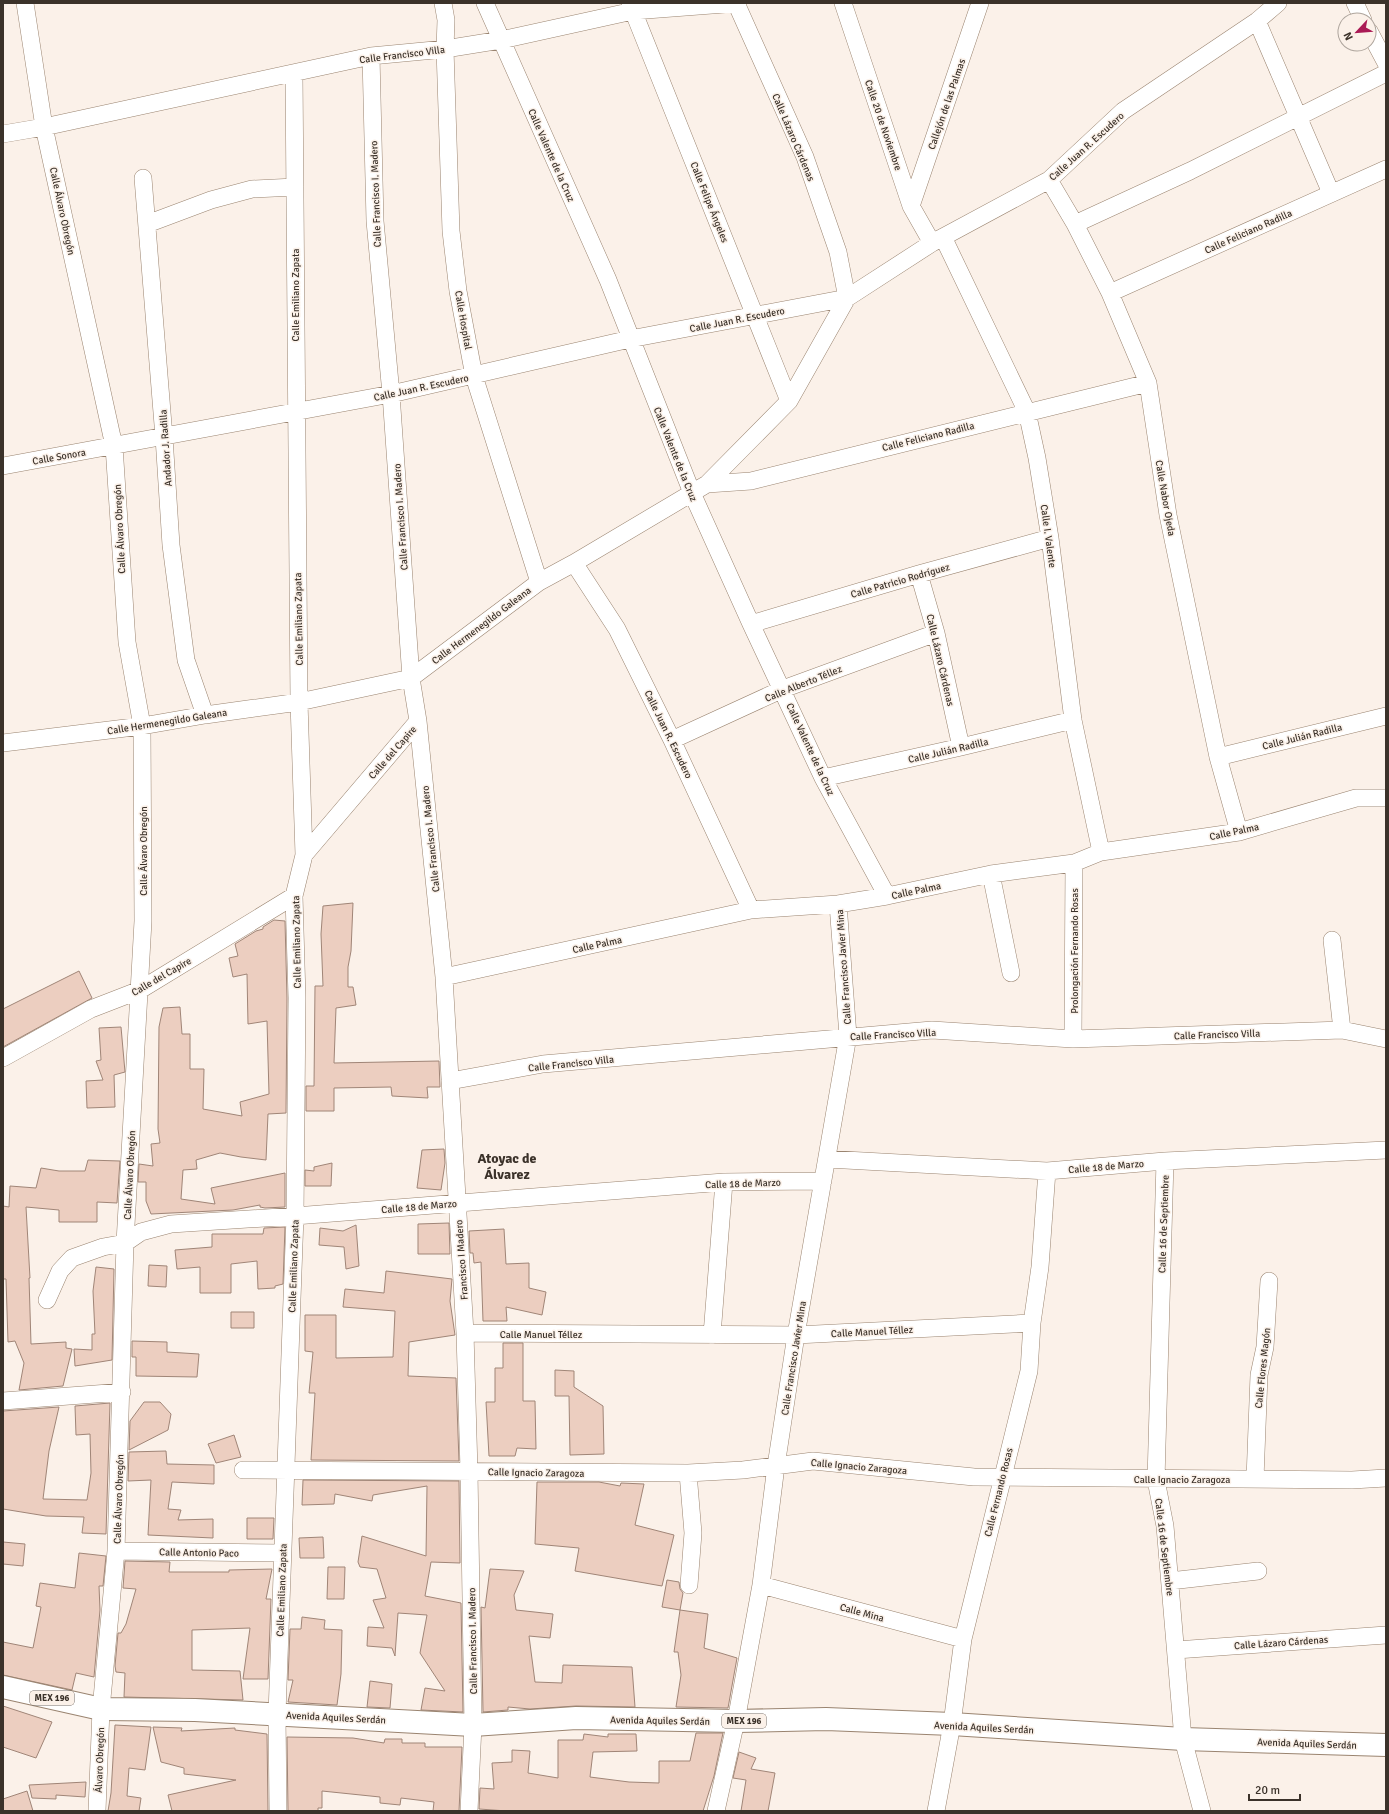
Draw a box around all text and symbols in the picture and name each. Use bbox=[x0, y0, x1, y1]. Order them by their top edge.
north arrow bbox=[1337, 12, 1377, 52]
text: N bbox=[1341, 30, 1356, 42]
street label: Calle Francisco Villa bbox=[359, 44, 446, 66]
street label: Callejón de las Palmas bbox=[926, 57, 968, 151]
street label: Calle 20 de Noviembre bbox=[862, 78, 904, 172]
street label: Calle Lázaro Cárdenas bbox=[769, 92, 817, 184]
street label: Calle Valente de la Cruz bbox=[525, 107, 577, 204]
street label: Calle Juan R. Escudero bbox=[1047, 110, 1127, 184]
street label: Calle Francisco I. Madero bbox=[368, 140, 384, 248]
street label: Calle Felipe Ángeles bbox=[687, 160, 732, 245]
street label: Calle Álvaro Obregón bbox=[47, 166, 78, 256]
street label: Calle Feliciano Radilla bbox=[1203, 207, 1294, 257]
street label: Calle Emiliano Zapata bbox=[290, 248, 302, 342]
street label: Calle Hospital bbox=[452, 290, 474, 351]
street label: Calle Juan R. Escudero bbox=[689, 305, 786, 335]
street label: Calle Juan R. Escudero bbox=[373, 372, 470, 404]
street label: Calle Valente de la Cruz bbox=[651, 405, 700, 504]
street label: Andador J. Radilla bbox=[157, 409, 175, 487]
street label: Calle Feliciano Radilla bbox=[881, 420, 976, 454]
street label: Calle Sonora bbox=[32, 446, 87, 468]
street label: Calle Nabor Ojeda bbox=[1152, 459, 1178, 537]
street label: Calle Francisco I. Madero bbox=[391, 463, 411, 571]
street label: Calle Álvaro Obregón bbox=[111, 484, 128, 574]
street label: Calle I. Valente bbox=[1038, 504, 1058, 569]
street label: Calle Patricio Rodríguez bbox=[849, 561, 952, 601]
street label: Calle Emiliano Zapata bbox=[292, 572, 306, 666]
street label: Calle Hermenegildo Galeana bbox=[430, 585, 534, 667]
street label: Calle Lázaro Cárdenas bbox=[924, 613, 957, 708]
street label: Calle Alberto Téllez bbox=[763, 663, 844, 705]
street label: Calle Juan R. Escudero bbox=[642, 688, 695, 780]
street label: Calle Valente de la Cruz bbox=[783, 701, 837, 798]
street label: Calle Hermenegildo Galeana bbox=[106, 707, 228, 737]
street label: Calle Julián Radilla bbox=[1261, 721, 1343, 753]
street label: Calle del Capire bbox=[366, 723, 419, 782]
street label: Calle Julián Radilla bbox=[907, 736, 990, 766]
street label: Calle Francisco I. Madero bbox=[419, 785, 443, 893]
street label: Calle Álvaro Obregón bbox=[137, 806, 150, 896]
street label: Calle Palma bbox=[1208, 821, 1260, 843]
street label: Calle Palma bbox=[890, 880, 942, 902]
street label: Prolongación Fernando Rosas bbox=[1069, 888, 1081, 1014]
street label: Calle Emiliano Zapata bbox=[290, 895, 304, 989]
street label: Calle Francisco Javier Mina bbox=[834, 909, 854, 1025]
street label: Calle Palma bbox=[571, 934, 623, 956]
street label: Calle del Capire bbox=[130, 955, 193, 999]
street label: Calle Francisco Villa bbox=[850, 1027, 936, 1043]
street label: Calle Francisco Villa bbox=[1174, 1027, 1260, 1043]
street label: Calle Francisco Villa bbox=[528, 1054, 615, 1074]
street label: Calle Álvaro Obregón bbox=[121, 1130, 138, 1220]
district label: Atoyac de Álvarez bbox=[477, 1150, 537, 1183]
street label: Calle 18 de Marzo bbox=[1068, 1158, 1144, 1176]
street label: Calle 16 de Septiembre bbox=[1156, 1175, 1172, 1273]
street label: Calle 18 de Marzo bbox=[705, 1177, 781, 1191]
street label: Calle 18 de Marzo bbox=[381, 1198, 457, 1216]
street label: Calle Emiliano Zapata bbox=[286, 1219, 302, 1313]
street label: Francisco I Madero bbox=[453, 1219, 471, 1300]
street label: Calle Francisco Javier Mina bbox=[779, 1300, 809, 1416]
street label: Calle Manuel Téllez bbox=[831, 1324, 914, 1340]
street label: Calle Flores Magón bbox=[1253, 1327, 1273, 1409]
street label: Calle Manuel Téllez bbox=[500, 1329, 583, 1341]
street label: Calle Fernando Rosas bbox=[982, 1446, 1016, 1538]
street label: Calle Álvaro Obregón bbox=[110, 1454, 127, 1544]
street label: Calle Ignacio Zaragoza bbox=[810, 1457, 908, 1477]
street label: Calle Ignacio Zaragoza bbox=[488, 1466, 584, 1480]
street label: Calle Ignacio Zaragoza bbox=[1134, 1474, 1230, 1486]
street label: Calle 16 de Septiembre bbox=[1152, 1498, 1176, 1597]
street label: Calle Emiliano Zapata bbox=[274, 1543, 290, 1637]
street label: Calle Antonio Paco bbox=[159, 1546, 239, 1560]
street label: Calle Francisco I. Madero bbox=[466, 1587, 480, 1695]
street label: Calle Mina bbox=[838, 1601, 885, 1625]
street label: Calle Lázaro Cárdenas bbox=[1234, 1634, 1329, 1652]
road number: MEX 196 bbox=[30, 1691, 74, 1705]
street label: Avenida Aquiles Serdán bbox=[286, 1709, 386, 1727]
street label: Avenida Aquiles Serdán bbox=[610, 1714, 710, 1728]
road number: MEX 196 bbox=[722, 1714, 766, 1728]
street label: Avenida Aquiles Serdán bbox=[934, 1719, 1034, 1737]
street label: Álvaro Obregón bbox=[92, 1727, 107, 1793]
street label: Avenida Aquiles Serdán bbox=[1257, 1736, 1357, 1752]
scale bar bbox=[1249, 1776, 1300, 1802]
text: 20 m bbox=[1255, 1783, 1280, 1798]

